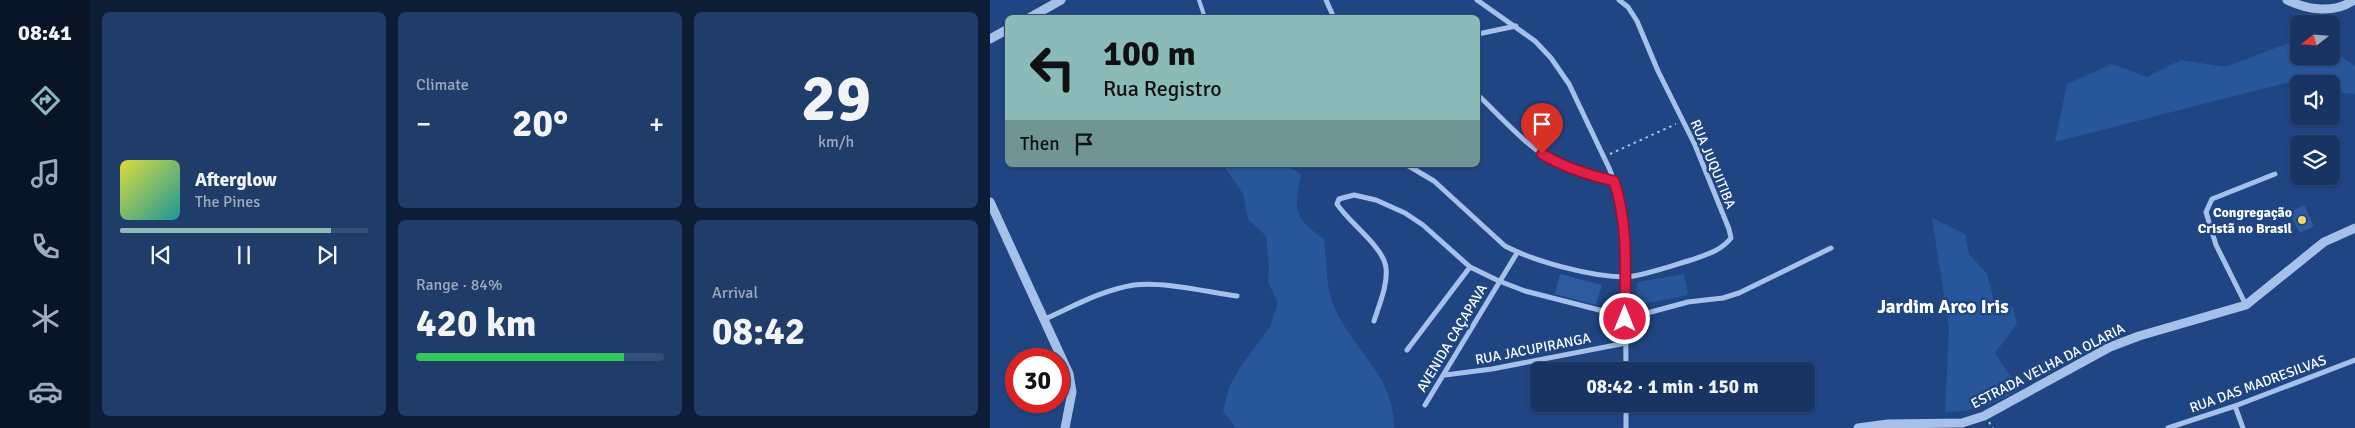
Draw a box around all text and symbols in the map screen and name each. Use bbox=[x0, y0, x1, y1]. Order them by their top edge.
north arrow bbox=[2290, 15, 2340, 65]
map controls bbox=[2290, 15, 2340, 185]
text: 08:41 bbox=[18, 19, 72, 46]
text: 100 m bbox=[1103, 32, 1196, 75]
icon: left bbox=[1020, 35, 1085, 100]
text: 29 bbox=[801, 59, 871, 139]
text: Climate bbox=[416, 75, 469, 95]
text: Rua Registro bbox=[1103, 75, 1222, 102]
button: sound bbox=[2290, 75, 2340, 125]
icon: directions bbox=[28, 83, 63, 118]
text: 20° bbox=[512, 100, 568, 147]
pin bbox=[1521, 103, 1563, 154]
text: − bbox=[416, 107, 431, 141]
text: + bbox=[649, 107, 664, 141]
icon: arrive bbox=[1528, 110, 1556, 138]
street label: RUA JUQUITIBA bbox=[1687, 117, 1740, 211]
icon: arrive bbox=[1070, 130, 1098, 158]
text: km/h bbox=[818, 132, 854, 152]
text: Then bbox=[1020, 132, 1060, 156]
button: layers bbox=[2290, 135, 2340, 185]
icon: music bbox=[28, 156, 63, 191]
text: Afterglow bbox=[195, 168, 277, 192]
text: The Pines bbox=[195, 192, 260, 212]
place label: Congregação Cristã no Brasil bbox=[2198, 204, 2293, 237]
marker: Congregação Cristã no Brasil bbox=[2296, 214, 2308, 226]
icon: phone bbox=[28, 229, 63, 264]
icon: previous bbox=[147, 241, 175, 269]
icon: pause bbox=[230, 241, 258, 269]
icon: next bbox=[313, 241, 341, 269]
text: Range · 84% bbox=[416, 275, 502, 295]
street label: AVENIDA CAÇAPAVA bbox=[1413, 281, 1491, 395]
text: Arrival bbox=[712, 283, 758, 303]
position arrow bbox=[1598, 292, 1650, 344]
district label: Jardim Arco Iris bbox=[1877, 295, 2009, 319]
text: 420 km bbox=[416, 300, 537, 347]
icon: climate bbox=[28, 301, 63, 336]
text: 08:42 bbox=[712, 308, 805, 355]
street label: ESTRADA VELHA DA OLARIA bbox=[1968, 320, 2128, 412]
street label: RUA JACUPIRANGA bbox=[1474, 329, 1593, 369]
speed limit sign: 30 bbox=[1005, 348, 1070, 413]
street label: RUA DAS MADRESILVAS bbox=[2187, 351, 2329, 417]
icon: car bbox=[28, 374, 63, 409]
text: 08:42 · 1 min · 150 m bbox=[1586, 375, 1759, 399]

